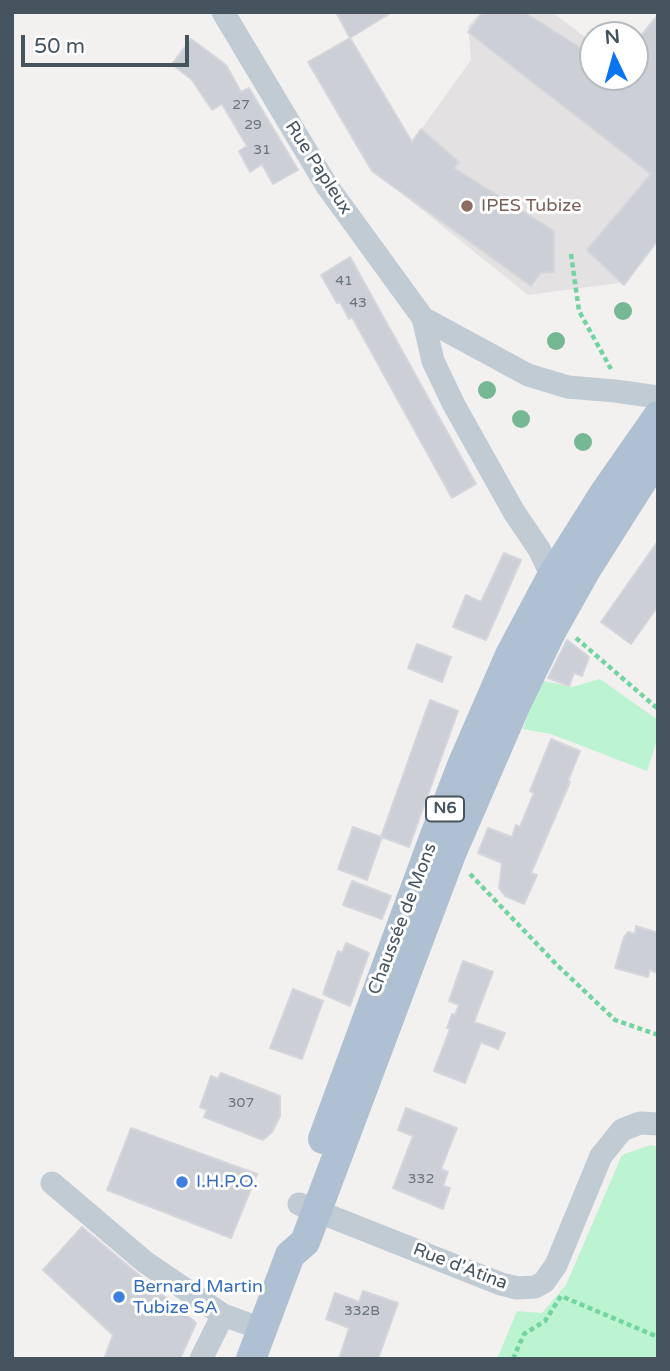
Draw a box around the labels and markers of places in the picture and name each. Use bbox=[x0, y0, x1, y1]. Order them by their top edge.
place label: IPES Tubize bbox=[481, 195, 581, 217]
marker: IPES Tubize bbox=[459, 198, 475, 214]
place label: I.H.P.O. bbox=[196, 1171, 258, 1193]
marker: I.H.P.O. bbox=[174, 1174, 190, 1190]
place label: Bernard Martin Tubize SA bbox=[133, 1276, 263, 1318]
marker: Bernard Martin Tubize SA bbox=[111, 1289, 127, 1305]

